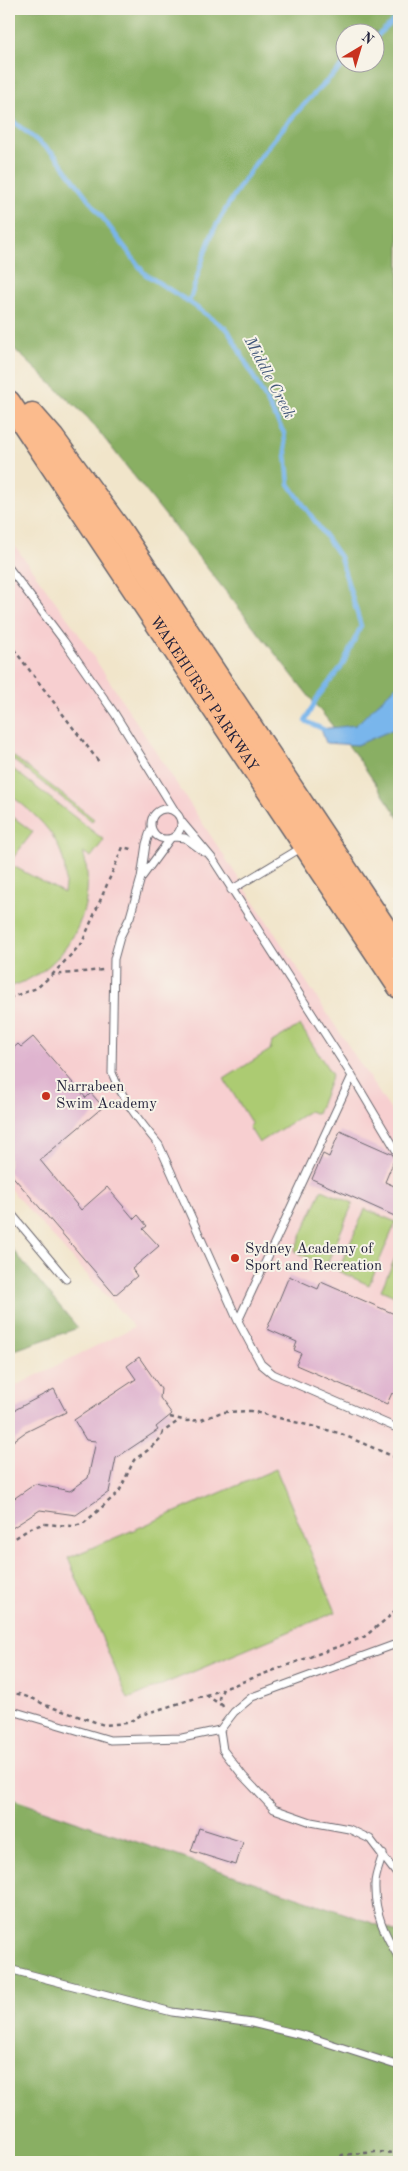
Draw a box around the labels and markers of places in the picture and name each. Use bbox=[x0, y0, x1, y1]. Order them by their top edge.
place label: Narrabeen Swim Academy bbox=[56, 1080, 157, 1112]
marker: Narrabeen Swim Academy bbox=[40, 1090, 52, 1102]
place label: Sydney Academy of Sport and Recreation bbox=[245, 1242, 382, 1274]
marker: Sydney Academy of Sport and Recreation bbox=[229, 1252, 241, 1264]

